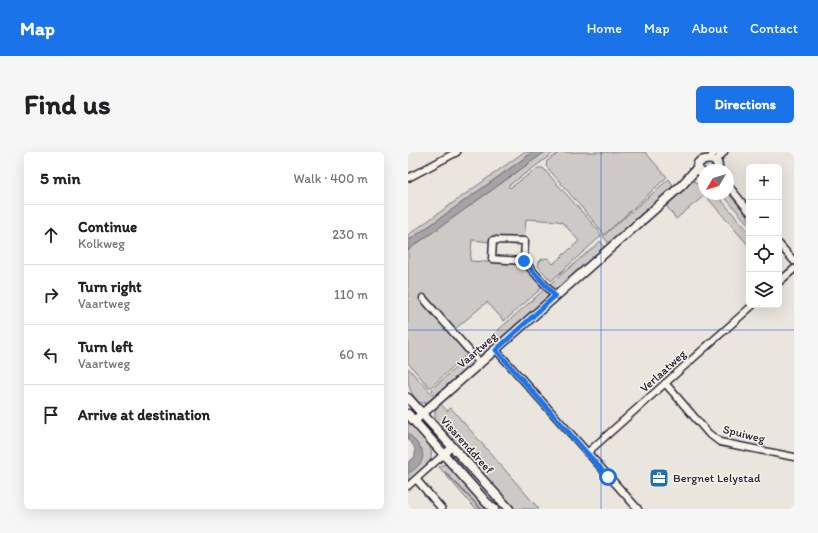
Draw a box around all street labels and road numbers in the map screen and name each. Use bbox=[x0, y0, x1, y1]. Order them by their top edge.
street label: Vaartweg bbox=[454, 328, 500, 371]
street label: Verlaatweg bbox=[637, 346, 690, 395]
street label: Visarenddreef bbox=[438, 413, 497, 477]
street label: Spuiweg bbox=[721, 422, 767, 446]

